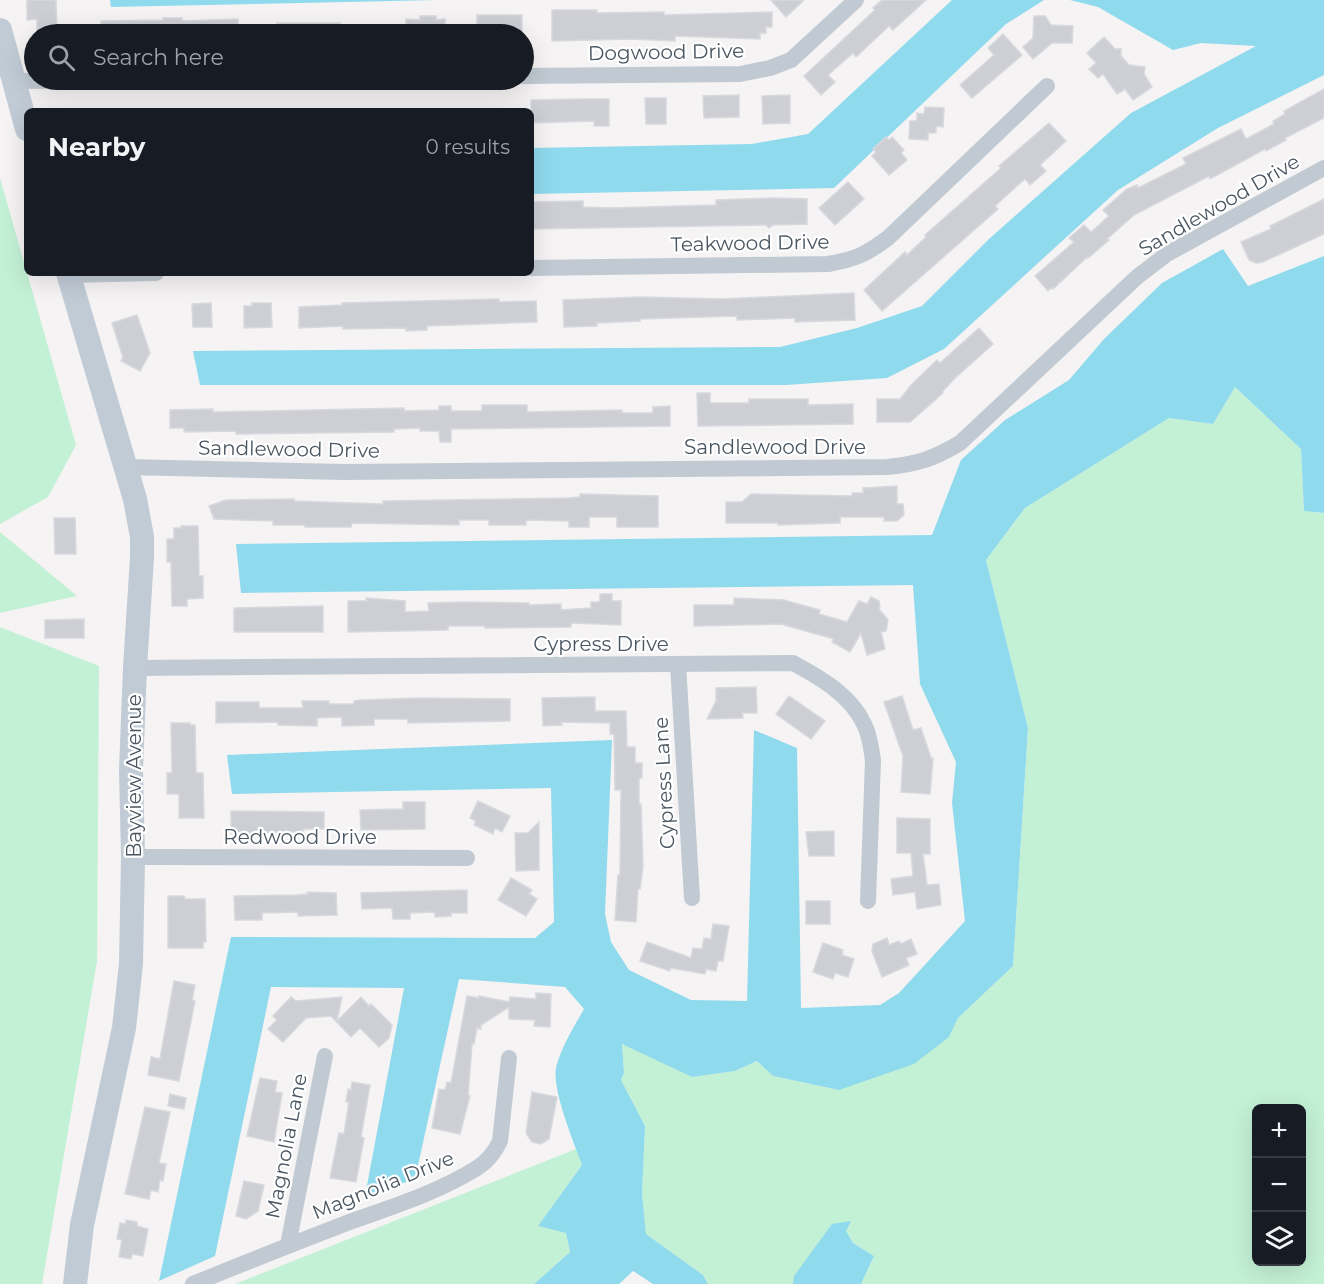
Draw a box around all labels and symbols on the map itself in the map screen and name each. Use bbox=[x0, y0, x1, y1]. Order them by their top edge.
street label: Dogwood Drive bbox=[588, 39, 744, 65]
street label: Sandlewood Drive bbox=[1134, 149, 1304, 261]
street label: Teakwood Drive bbox=[670, 230, 830, 256]
street label: Sandlewood Drive bbox=[198, 435, 380, 463]
street label: Sandlewood Drive bbox=[684, 435, 866, 459]
street label: Cypress Drive bbox=[533, 632, 669, 656]
street label: Bayview Avenue bbox=[122, 694, 146, 858]
street label: Cypress Lane bbox=[649, 716, 679, 850]
street label: Redwood Drive bbox=[223, 825, 377, 849]
street label: Magnolia Lane bbox=[260, 1071, 312, 1221]
street label: Magnolia Drive bbox=[309, 1146, 457, 1224]

